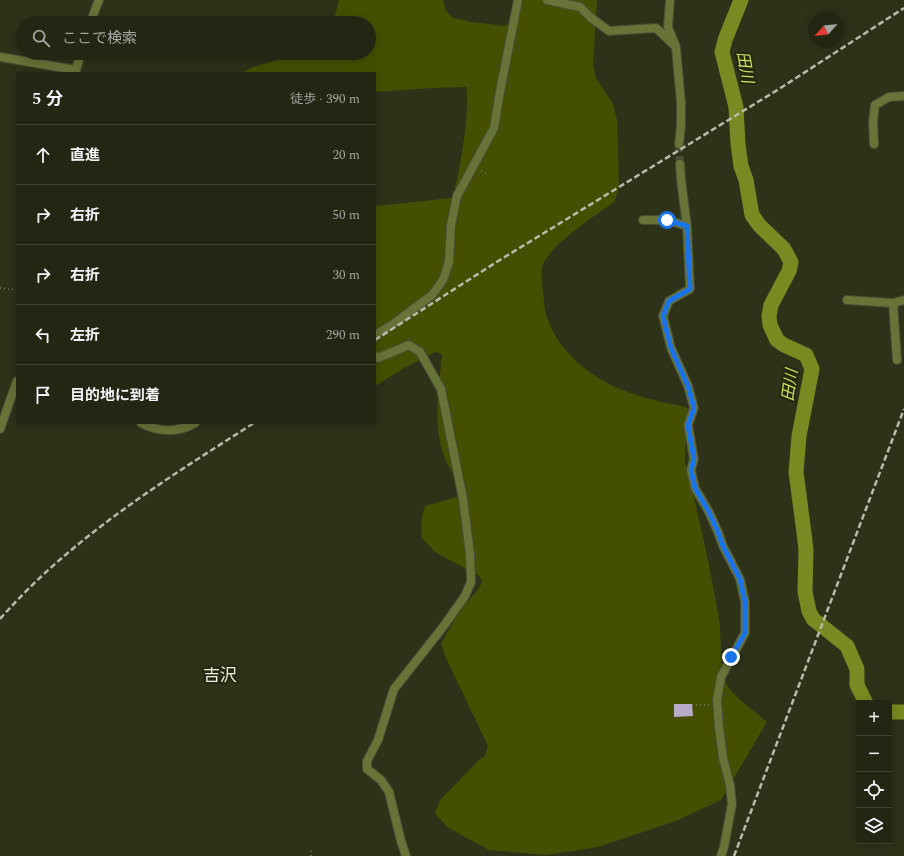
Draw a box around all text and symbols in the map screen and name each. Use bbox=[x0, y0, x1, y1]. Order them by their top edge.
north arrow bbox=[808, 12, 844, 48]
search box bbox=[16, 16, 376, 60]
icon: search bbox=[30, 27, 52, 49]
text: ここで検索 bbox=[62, 27, 137, 50]
water label: 田川 bbox=[730, 49, 760, 87]
text: 5 分 bbox=[32, 86, 63, 112]
text: 徒歩 · 390 m bbox=[290, 89, 360, 109]
icon: ahead bbox=[32, 144, 54, 166]
text: 直進 bbox=[70, 144, 100, 167]
text: 20 m bbox=[333, 145, 360, 165]
icon: right bbox=[32, 204, 54, 226]
text: 右折 bbox=[70, 204, 100, 227]
text: 50 m bbox=[333, 205, 360, 225]
route start bbox=[658, 211, 676, 229]
icon: right bbox=[32, 264, 54, 286]
text: 右折 bbox=[70, 264, 100, 287]
text: 30 m bbox=[333, 265, 360, 285]
icon: left bbox=[32, 324, 54, 346]
text: 左折 bbox=[70, 324, 100, 347]
text: 290 m bbox=[326, 325, 360, 345]
water label: 田川 bbox=[776, 366, 804, 403]
icon: arrive bbox=[32, 384, 54, 406]
text: 目的地に到着 bbox=[70, 384, 160, 407]
route end bbox=[722, 648, 740, 666]
district label: 吉沢 bbox=[203, 663, 237, 689]
map controls bbox=[856, 700, 892, 844]
button: + bbox=[856, 700, 892, 736]
button: − bbox=[856, 736, 892, 772]
button: locate bbox=[856, 772, 892, 808]
button: layers bbox=[856, 808, 892, 844]

